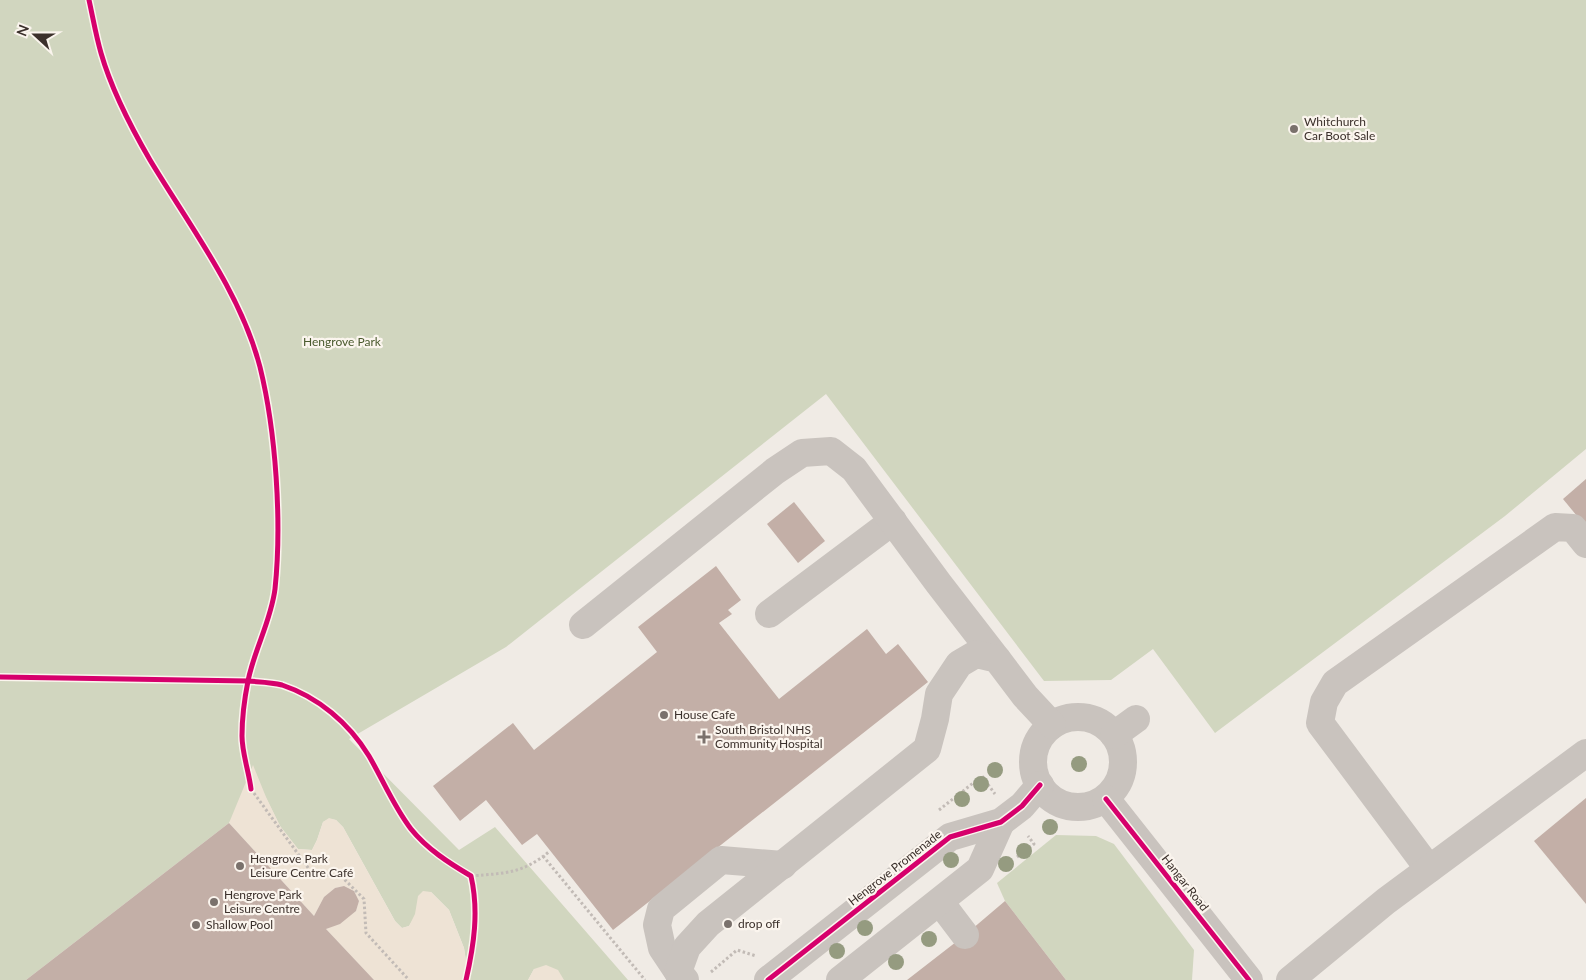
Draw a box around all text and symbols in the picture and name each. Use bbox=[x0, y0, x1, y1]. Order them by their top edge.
north arrow bbox=[10, 10, 60, 60]
text: N bbox=[13, 22, 32, 38]
place label: Whitchurch Car Boot Sale bbox=[1304, 114, 1375, 143]
marker: Whitchurch Car Boot Sale bbox=[1288, 123, 1300, 135]
park label: Hengrove Park bbox=[303, 334, 382, 349]
place label: House Cafe bbox=[674, 707, 735, 722]
marker: House Cafe bbox=[658, 709, 670, 721]
place label: South Bristol NHS Community Hospital bbox=[715, 722, 823, 751]
marker: South Bristol NHS Community Hospital bbox=[697, 730, 711, 744]
street label: Hengrove Promenade bbox=[845, 826, 944, 909]
place label: Hengrove Park Leisure Centre Café bbox=[250, 851, 353, 880]
street label: Hangar Road bbox=[1159, 851, 1212, 914]
marker: Hengrove Park Leisure Centre Café bbox=[234, 860, 246, 872]
place label: Hengrove Park Leisure Centre bbox=[224, 887, 303, 916]
marker: Hengrove Park Leisure Centre bbox=[208, 896, 220, 908]
place label: drop off bbox=[738, 916, 780, 931]
place label: Shallow Pool bbox=[206, 917, 273, 932]
marker: drop off bbox=[722, 918, 734, 930]
marker: Shallow Pool bbox=[190, 919, 202, 931]

